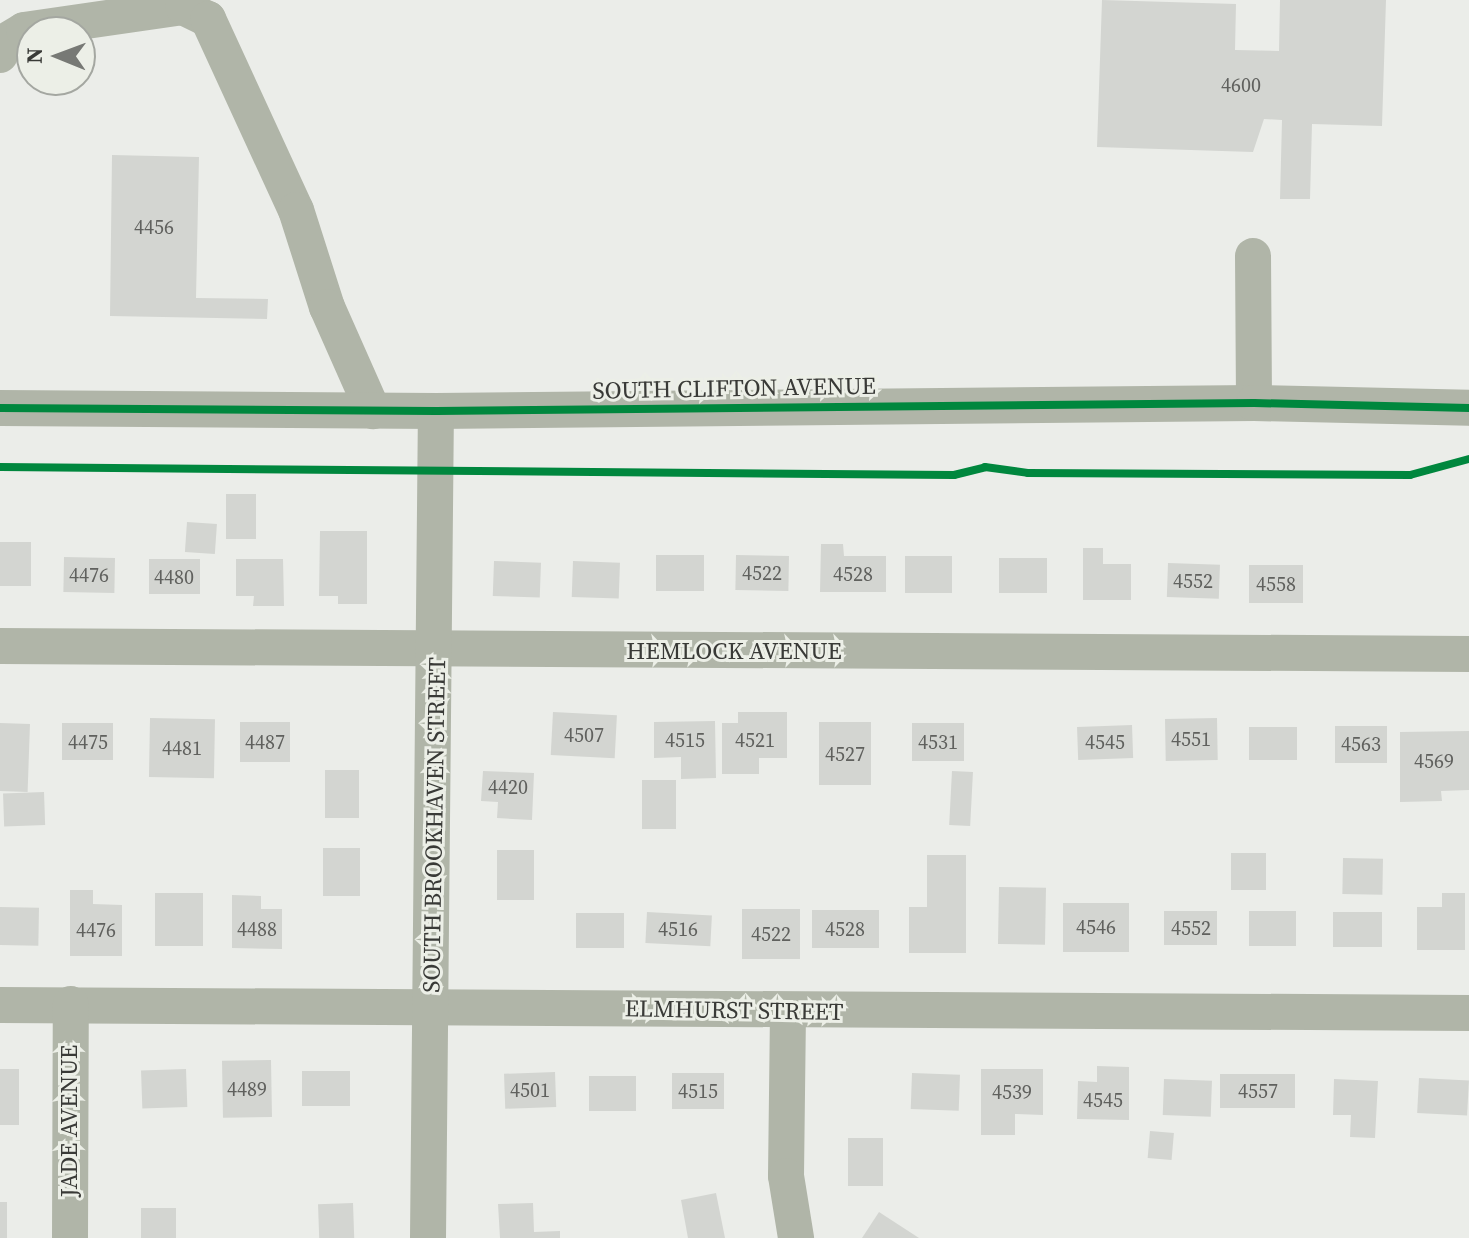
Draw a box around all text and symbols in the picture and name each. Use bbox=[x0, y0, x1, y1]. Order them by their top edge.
north arrow bbox=[16, 16, 96, 96]
text: N bbox=[19, 47, 49, 64]
house number: 4600 bbox=[1221, 73, 1261, 97]
house number: 4456 bbox=[134, 215, 174, 239]
street label: SOUTH CLIFTON AVENUE bbox=[592, 371, 876, 405]
house number: 4522 bbox=[742, 561, 782, 585]
house number: 4528 bbox=[833, 562, 873, 586]
house number: 4476 bbox=[69, 563, 109, 587]
house number: 4480 bbox=[154, 565, 194, 589]
house number: 4552 bbox=[1173, 569, 1213, 593]
house number: 4558 bbox=[1256, 572, 1296, 596]
street label: HEMLOCK AVENUE bbox=[626, 637, 842, 665]
street label: SOUTH BROOKHAVEN STREET bbox=[417, 657, 451, 993]
house number: 4507 bbox=[564, 723, 604, 747]
house number: 4551 bbox=[1171, 727, 1211, 751]
house number: 4515 bbox=[665, 728, 705, 752]
house number: 4521 bbox=[735, 728, 775, 752]
house number: 4475 bbox=[68, 730, 108, 754]
house number: 4487 bbox=[245, 730, 285, 754]
house number: 4531 bbox=[918, 730, 958, 754]
house number: 4545 bbox=[1085, 730, 1125, 754]
house number: 4563 bbox=[1341, 732, 1381, 756]
house number: 4481 bbox=[162, 736, 202, 760]
house number: 4527 bbox=[825, 742, 865, 766]
house number: 4569 bbox=[1414, 749, 1454, 773]
house number: 4420 bbox=[488, 775, 528, 799]
house number: 4546 bbox=[1076, 915, 1116, 939]
house number: 4552 bbox=[1171, 916, 1211, 940]
house number: 4488 bbox=[237, 917, 277, 941]
house number: 4516 bbox=[658, 917, 698, 941]
house number: 4528 bbox=[825, 917, 865, 941]
house number: 4476 bbox=[76, 918, 116, 942]
house number: 4522 bbox=[751, 922, 791, 946]
street label: ELMHURST STREET bbox=[624, 994, 844, 1026]
street label: JADE AVENUE bbox=[55, 1045, 83, 1197]
house number: 4489 bbox=[227, 1077, 267, 1101]
house number: 4501 bbox=[510, 1078, 550, 1102]
house number: 4515 bbox=[678, 1079, 718, 1103]
house number: 4557 bbox=[1238, 1079, 1278, 1103]
house number: 4539 bbox=[992, 1080, 1032, 1104]
house number: 4545 bbox=[1083, 1088, 1123, 1112]

